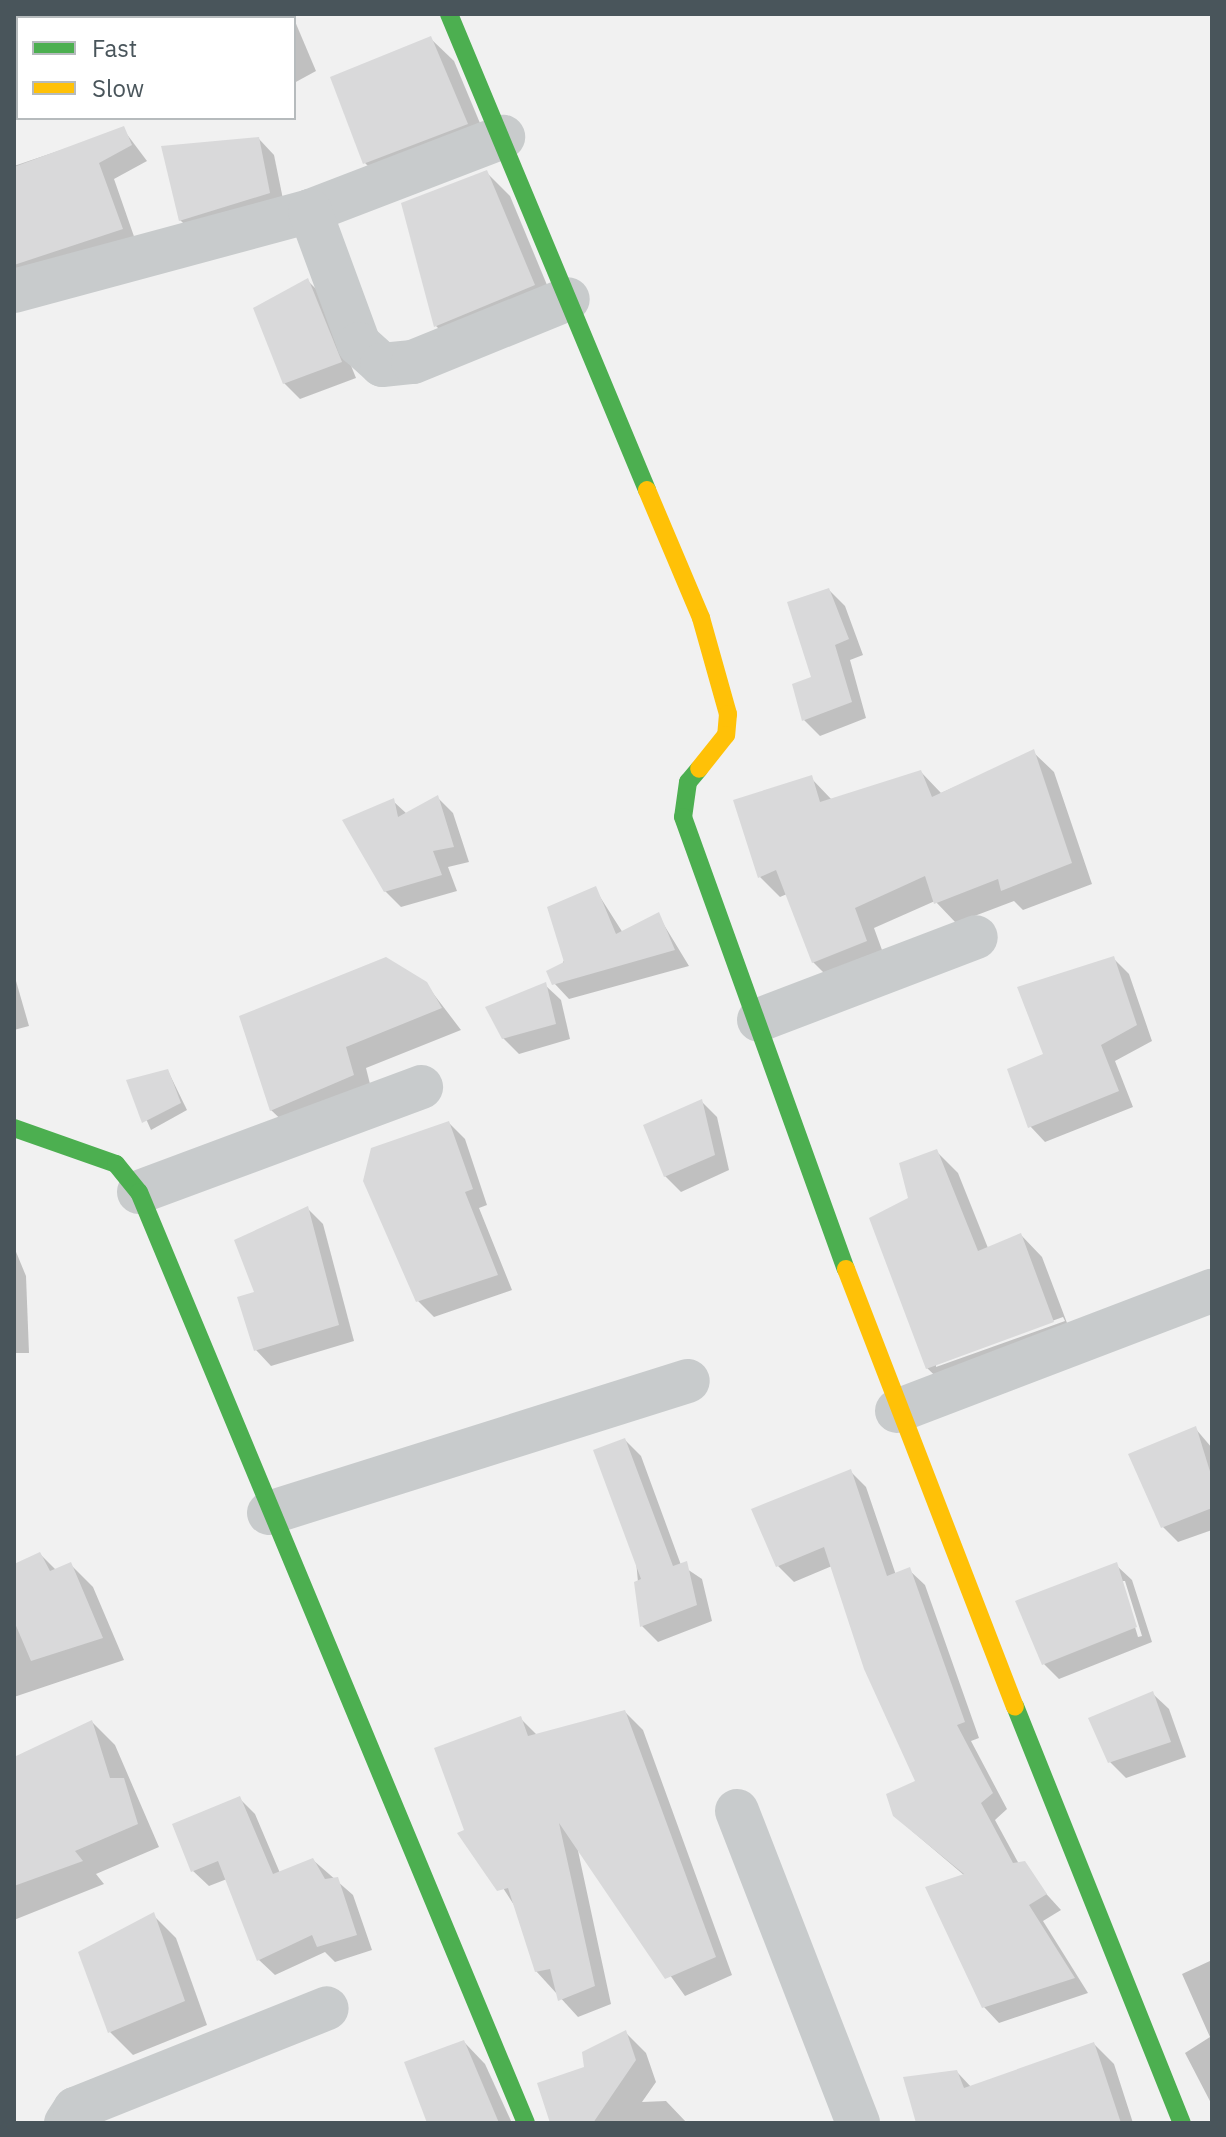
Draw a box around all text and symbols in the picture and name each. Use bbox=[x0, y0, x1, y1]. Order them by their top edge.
legend bbox=[16, 16, 296, 120]
text: Fast bbox=[92, 32, 137, 64]
text: Slow bbox=[92, 72, 144, 104]

